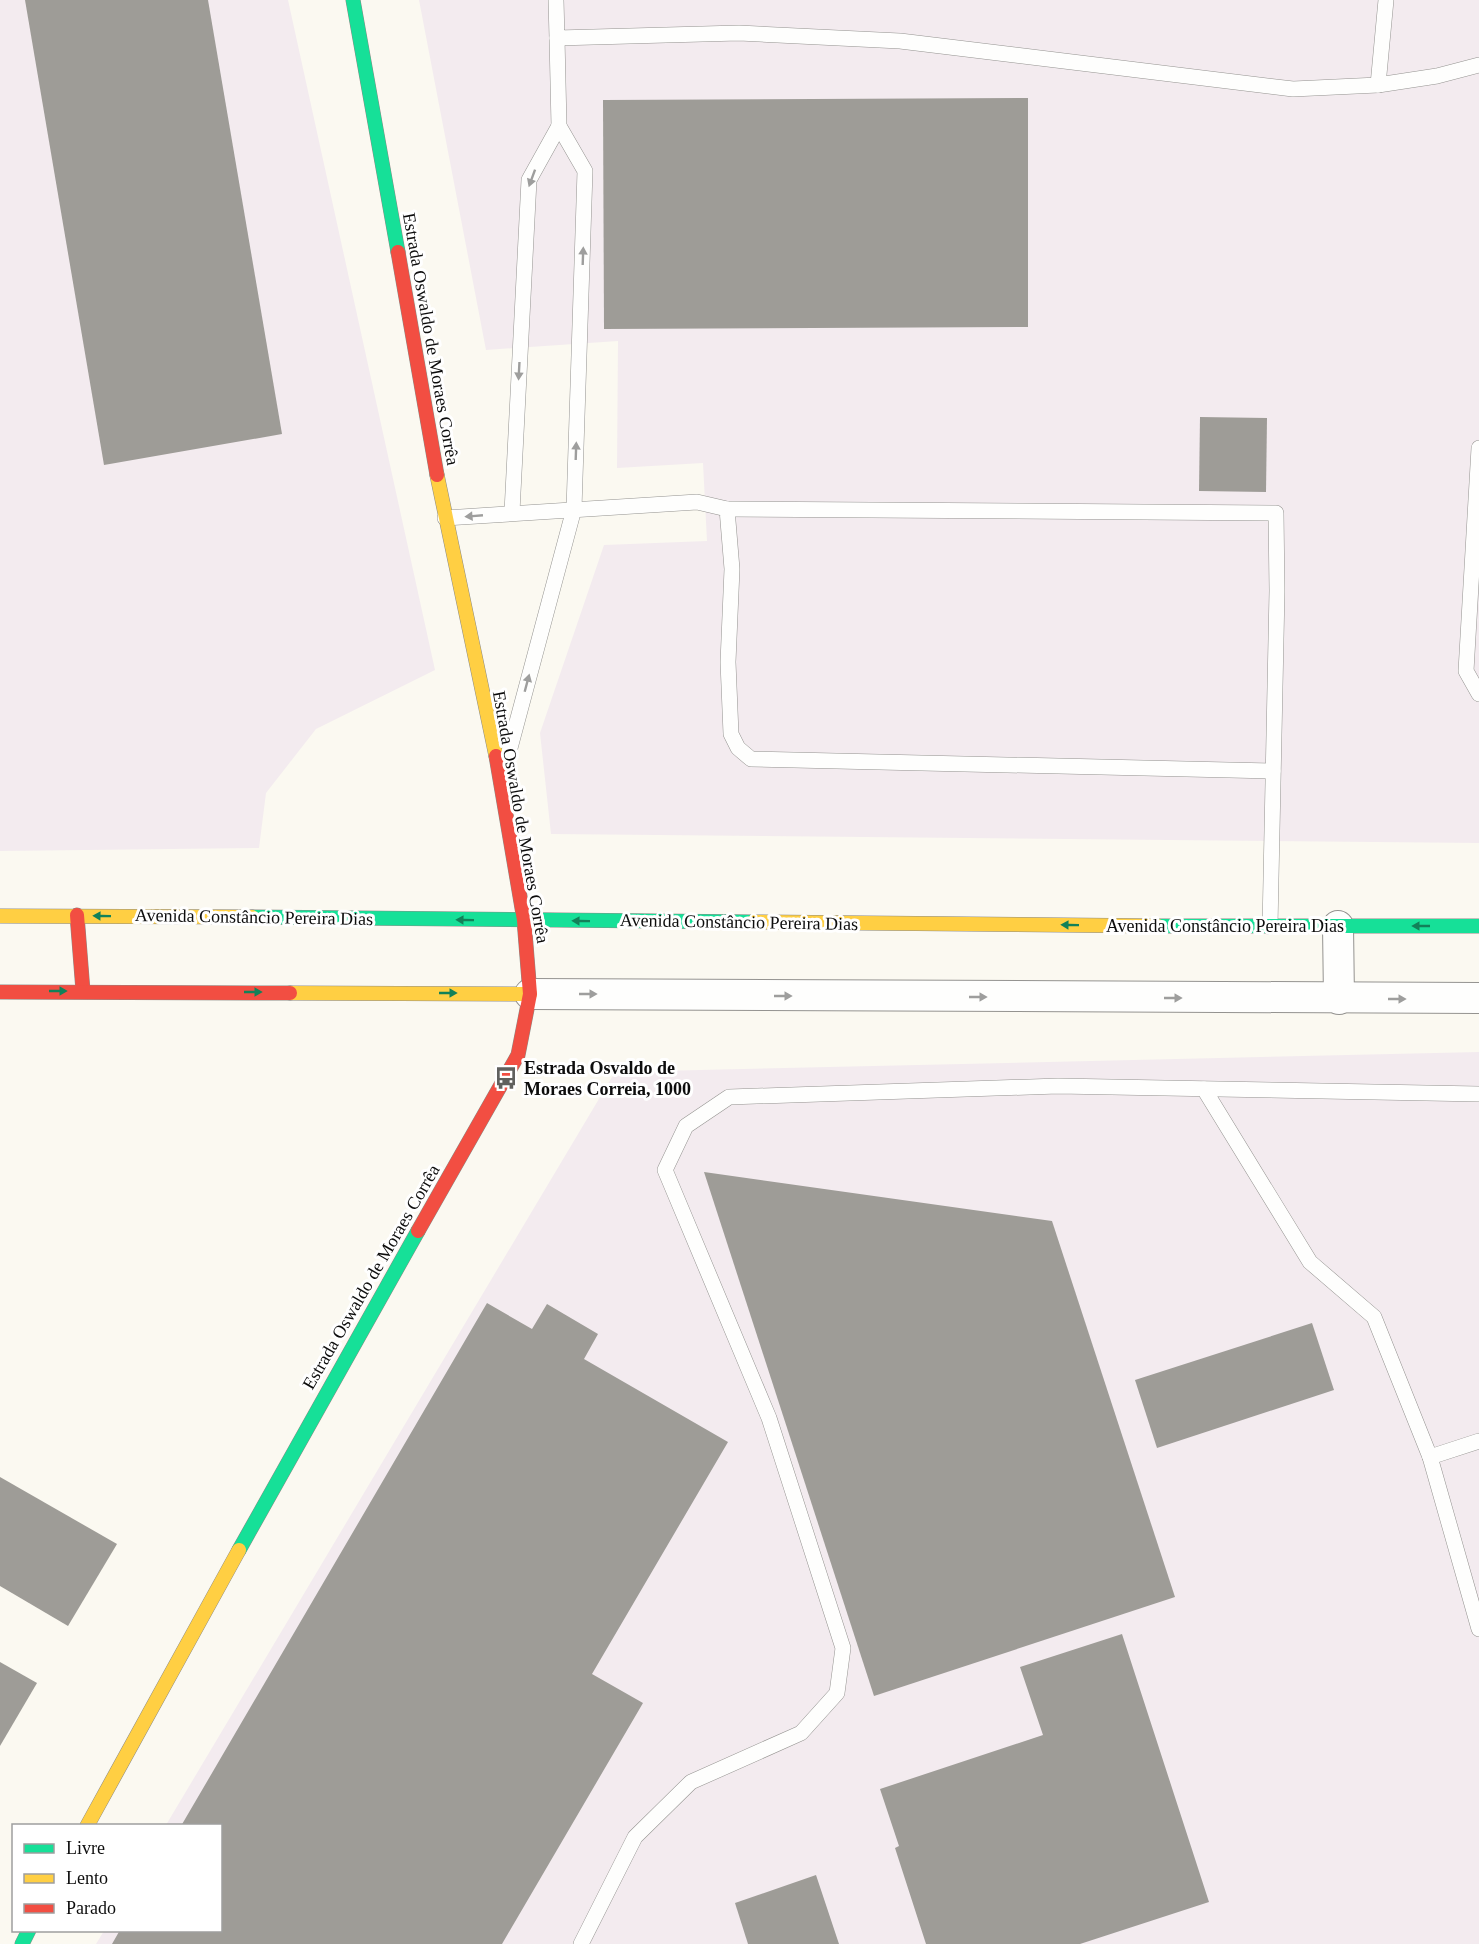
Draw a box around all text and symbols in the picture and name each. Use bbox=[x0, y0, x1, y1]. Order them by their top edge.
one-way arrow bbox=[527, 169, 537, 187]
street label: Estrada Oswaldo de Moraes Corrêa bbox=[399, 211, 463, 467]
one-way arrow bbox=[578, 246, 587, 265]
one-way arrow bbox=[514, 362, 524, 381]
one-way arrow bbox=[571, 441, 581, 460]
one-way arrow bbox=[464, 511, 483, 520]
one-way arrow bbox=[523, 674, 532, 692]
street label: Estrada Oswaldo de Moraes Corrêa bbox=[489, 689, 553, 945]
street label: Avenida Constâncio Pereira Dias bbox=[135, 905, 373, 929]
street label: Avenida Constâncio Pereira Dias bbox=[620, 910, 858, 934]
one-way arrow bbox=[93, 911, 112, 920]
one-way arrow bbox=[456, 915, 475, 924]
one-way arrow bbox=[571, 916, 590, 926]
street label: Avenida Constâncio Pereira Dias bbox=[1106, 916, 1344, 936]
one-way arrow bbox=[1060, 920, 1079, 930]
one-way arrow bbox=[1411, 921, 1430, 931]
one-way arrow bbox=[49, 987, 68, 996]
one-way arrow bbox=[244, 987, 263, 997]
one-way arrow bbox=[439, 989, 458, 998]
one-way arrow bbox=[579, 989, 598, 999]
one-way arrow bbox=[774, 991, 793, 1000]
one-way arrow bbox=[969, 992, 988, 1002]
one-way arrow bbox=[1164, 993, 1183, 1003]
one-way arrow bbox=[1388, 994, 1407, 1003]
place label: Estrada Osvaldo de Moraes Correia, 1000 bbox=[524, 1058, 691, 1099]
bus stop icon: Estrada Osvaldo de Moraes Correia, 1000 bbox=[493, 1065, 519, 1091]
street label: Estrada Oswaldo de Moraes Corrêa bbox=[298, 1161, 444, 1393]
legend bbox=[12, 1824, 222, 1932]
text: Livre bbox=[66, 1838, 105, 1858]
text: Lento bbox=[66, 1868, 108, 1888]
text: Parado bbox=[66, 1898, 116, 1918]

